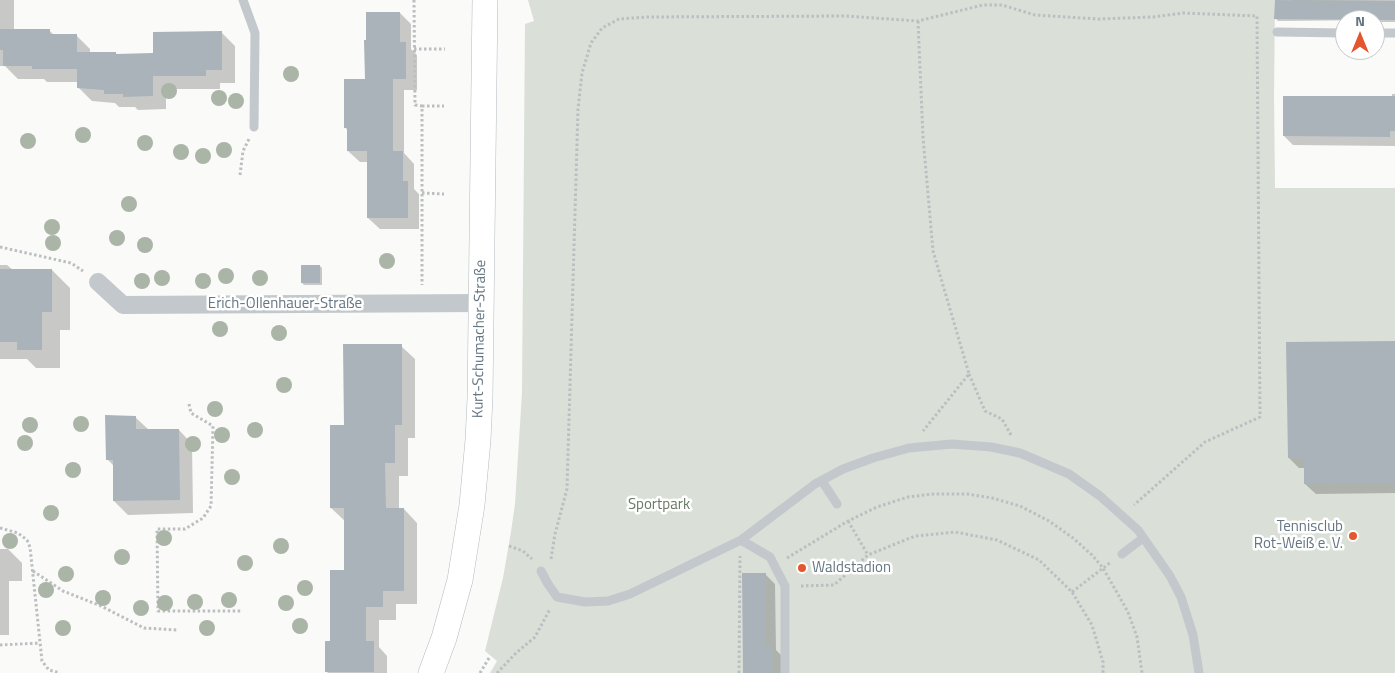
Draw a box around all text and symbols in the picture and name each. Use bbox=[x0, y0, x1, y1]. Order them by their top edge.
north arrow bbox=[1335, 10, 1385, 60]
text: N bbox=[1355, 10, 1365, 31]
street label: Kurt-Schumacher-Straße bbox=[470, 260, 490, 418]
street label: Erich-Ollenhauer-Straße bbox=[208, 295, 362, 313]
park label: Sportpark bbox=[628, 496, 690, 514]
place label: Tennisclub Rot-Weiß e. V. bbox=[1254, 518, 1343, 553]
marker: Tennisclub Rot-Weiß e. V. bbox=[1347, 530, 1359, 542]
place label: Waldstadion bbox=[812, 559, 891, 577]
marker: Waldstadion bbox=[796, 562, 808, 574]

